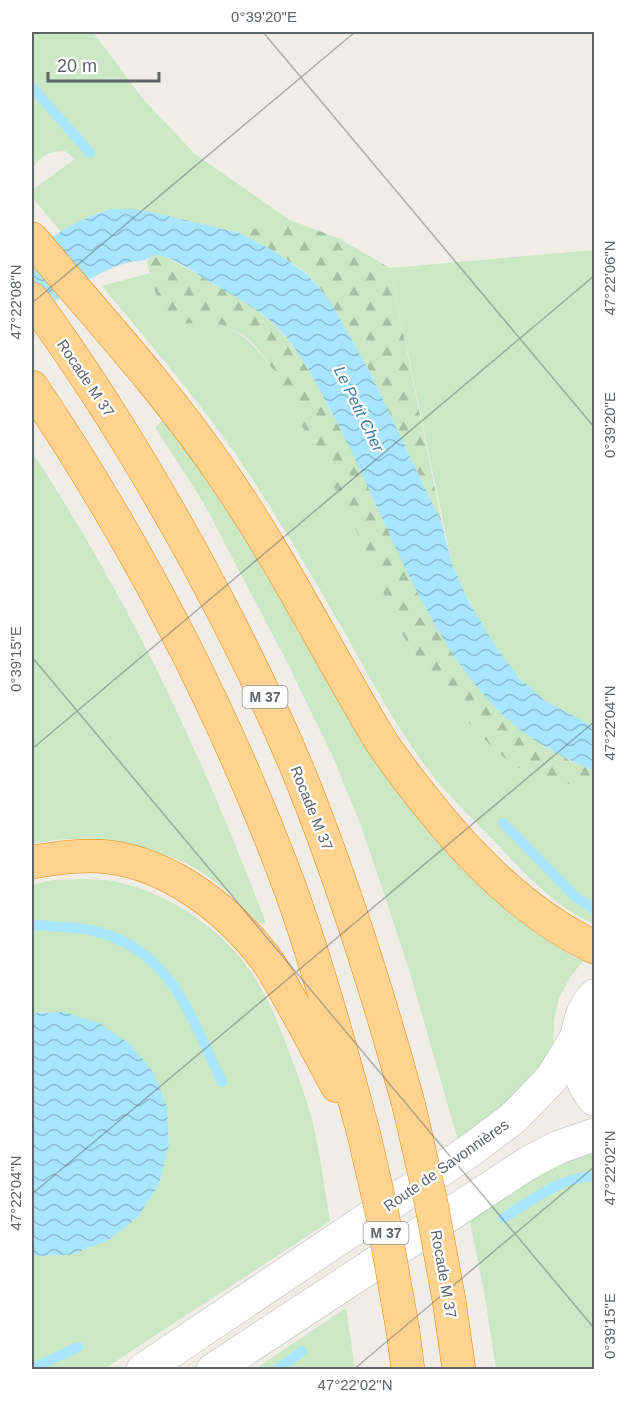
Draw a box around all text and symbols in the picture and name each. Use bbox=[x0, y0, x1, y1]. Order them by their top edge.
text: 0°39'20"E bbox=[231, 8, 297, 25]
scale bar bbox=[48, 45, 159, 83]
text: 20 m bbox=[57, 56, 97, 76]
text: 47°22'06"N bbox=[601, 240, 618, 316]
text: 47°22'08"N bbox=[7, 264, 24, 340]
street label: Rocade M 37 bbox=[54, 336, 118, 420]
water label: Le Petit Cher bbox=[331, 363, 387, 455]
text: 0°39'20"E bbox=[601, 392, 618, 458]
text: 0°39'15"E bbox=[7, 626, 24, 692]
text: 47°22'04"N bbox=[601, 685, 618, 761]
road number: M 37 bbox=[242, 686, 288, 708]
street label: Rocade M 37 bbox=[287, 763, 337, 853]
street label: Route de Savonnières bbox=[380, 1115, 512, 1215]
text: 47°22'02"N bbox=[601, 1130, 618, 1206]
text: 47°22'04"N bbox=[7, 1155, 24, 1231]
road number: M 37 bbox=[364, 1222, 408, 1244]
street label: Rocade M 37 bbox=[428, 1229, 460, 1319]
text: 0°39'15"E bbox=[601, 1293, 618, 1359]
text: 47°22'02"N bbox=[317, 1376, 393, 1393]

